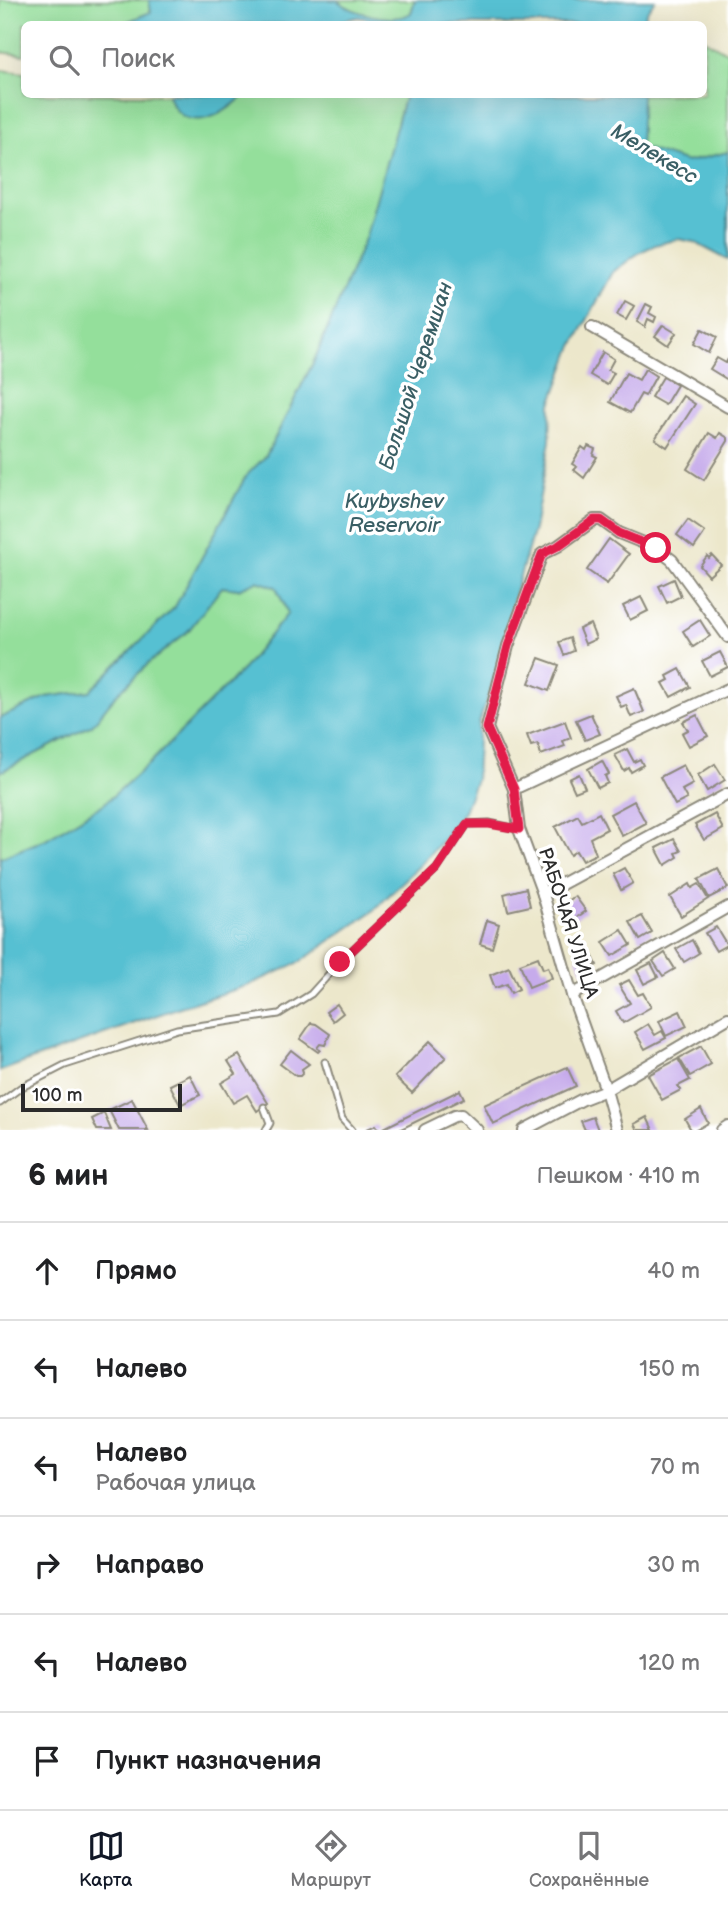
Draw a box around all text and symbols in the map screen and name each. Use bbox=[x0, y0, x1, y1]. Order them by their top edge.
search box bbox=[21, 21, 707, 98]
icon: search bbox=[45, 41, 83, 79]
text: Поиск bbox=[101, 44, 175, 75]
water label: Мелекесс bbox=[606, 118, 702, 190]
water label: Большой Черемшан bbox=[374, 279, 458, 473]
water label: Kuybyshev Reservoir bbox=[344, 489, 445, 538]
route start bbox=[640, 532, 671, 563]
street label: РАБОЧАЯ УЛИЦА bbox=[533, 845, 603, 1002]
route end bbox=[324, 946, 355, 977]
scale bar bbox=[21, 1081, 182, 1113]
text: 100 m bbox=[32, 1084, 83, 1107]
text: 6 мин bbox=[28, 1158, 109, 1194]
text: Пешком · 410 m bbox=[537, 1162, 700, 1190]
icon: ahead bbox=[28, 1252, 66, 1290]
text: Прямо bbox=[95, 1256, 177, 1287]
text: 40 m bbox=[647, 1257, 700, 1285]
icon: left bbox=[28, 1350, 66, 1388]
text: Налево bbox=[95, 1354, 187, 1385]
text: 150 m bbox=[639, 1355, 700, 1383]
text: Налево bbox=[95, 1438, 187, 1469]
icon: left bbox=[28, 1448, 66, 1486]
text: 70 m bbox=[650, 1453, 700, 1481]
text: Рабочая улица bbox=[95, 1469, 256, 1497]
icon: right bbox=[28, 1546, 66, 1584]
text: Направо bbox=[95, 1550, 204, 1581]
text: 30 m bbox=[647, 1551, 700, 1579]
icon: left bbox=[28, 1644, 66, 1682]
text: Налево bbox=[95, 1648, 187, 1679]
text: 120 m bbox=[639, 1649, 700, 1677]
icon: arrive bbox=[28, 1742, 66, 1780]
text: Пункт назначения bbox=[95, 1746, 321, 1777]
tab: Карта bbox=[79, 1827, 132, 1892]
tab: Маршрут bbox=[290, 1827, 371, 1892]
tab: Сохранённые bbox=[529, 1827, 649, 1892]

